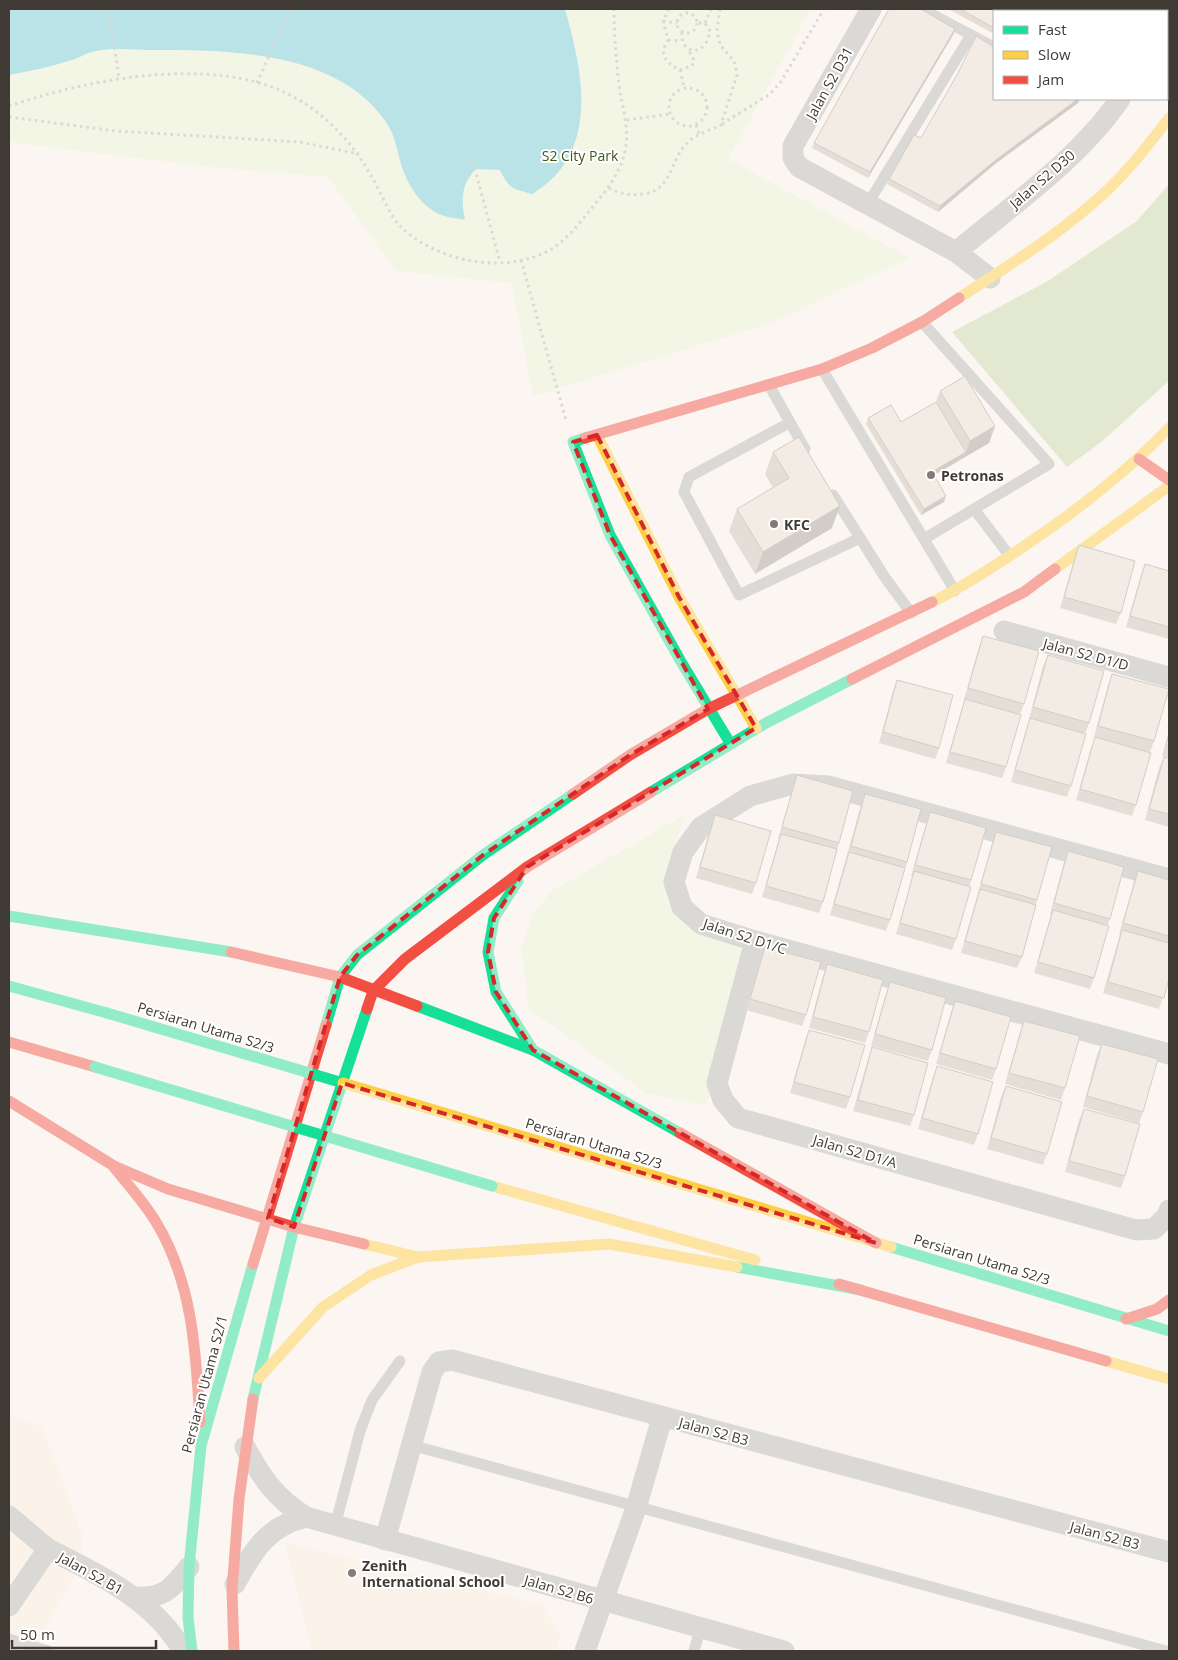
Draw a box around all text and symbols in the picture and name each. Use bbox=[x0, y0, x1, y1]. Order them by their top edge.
legend bbox=[993, 10, 1168, 100]
text: Fast bbox=[1038, 19, 1067, 39]
street label: Jalan S2 D31 bbox=[800, 43, 857, 125]
text: Slow bbox=[1038, 44, 1071, 64]
text: Jam bbox=[1036, 69, 1064, 89]
street label: Jalan S2 D30 bbox=[1004, 145, 1079, 214]
park label: S2 City Park bbox=[542, 146, 619, 165]
place label: Petronas bbox=[941, 466, 1004, 485]
marker: Petronas bbox=[925, 469, 937, 481]
place label: KFC bbox=[784, 515, 810, 534]
marker: KFC bbox=[768, 518, 780, 530]
street label: Jalan S2 D1/D bbox=[1039, 633, 1131, 675]
street label: Jalan S2 D1/C bbox=[699, 913, 789, 958]
street label: Persiaran Utama S2/3 bbox=[135, 997, 277, 1057]
street label: Persiaran Utama S2/3 bbox=[523, 1113, 665, 1173]
street label: Jalan S2 D1/A bbox=[809, 1129, 899, 1172]
street label: Persiaran Utama S2/3 bbox=[911, 1229, 1053, 1289]
street label: Persiaran Utama S2/1 bbox=[176, 1313, 232, 1455]
street label: Jalan S2 B3 bbox=[675, 1412, 751, 1449]
street label: Jalan S2 B3 bbox=[1066, 1516, 1142, 1553]
street label: Jalan S2 B1 bbox=[53, 1546, 127, 1599]
place label: Zenith International School bbox=[362, 1556, 505, 1591]
marker: Zenith International School bbox=[346, 1567, 358, 1579]
street label: Jalan S2 B6 bbox=[520, 1569, 596, 1608]
scale bar bbox=[12, 1618, 156, 1650]
text: 50 m bbox=[20, 1624, 55, 1644]

